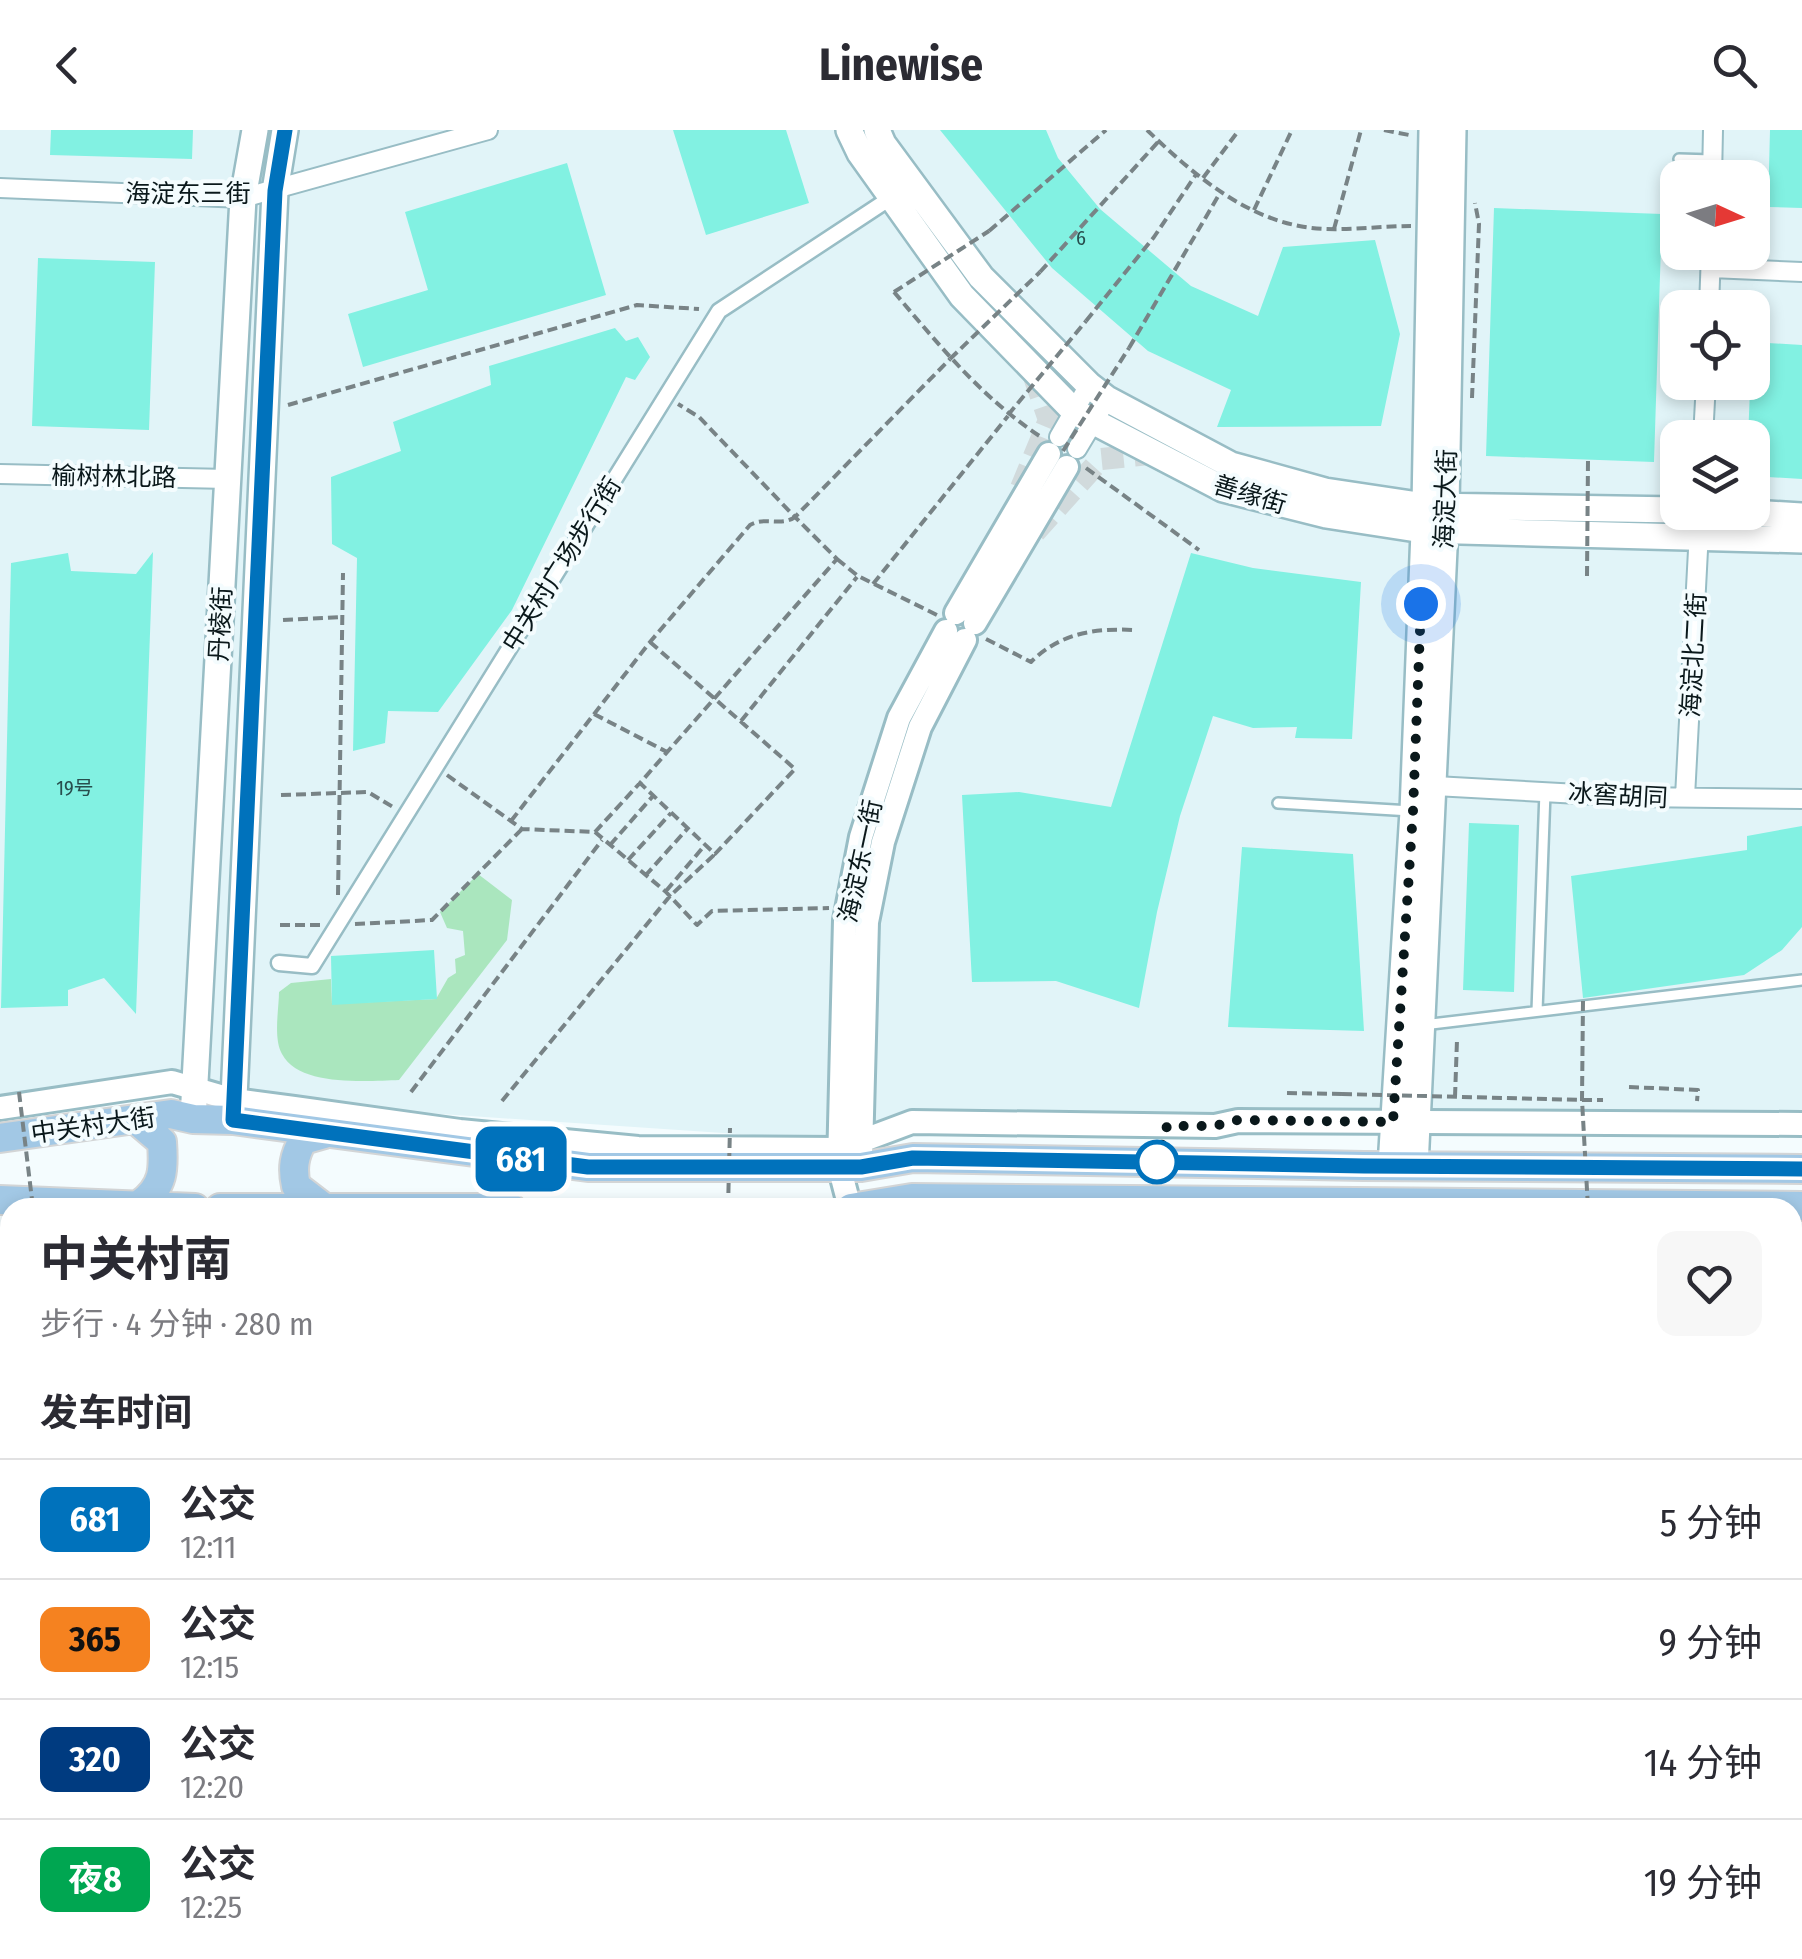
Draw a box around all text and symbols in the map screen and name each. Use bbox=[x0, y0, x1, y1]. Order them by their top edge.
icon: back bbox=[40, 38, 95, 93]
text: Linewise bbox=[819, 38, 983, 92]
icon: search bbox=[1707, 38, 1762, 93]
north arrow bbox=[1660, 160, 1770, 270]
map controls bbox=[1660, 160, 1770, 530]
street label: 海淀东三街 bbox=[125, 179, 251, 209]
house number: 6 bbox=[1076, 226, 1086, 250]
button: locate bbox=[1660, 290, 1770, 400]
button: layers bbox=[1660, 420, 1770, 530]
street label: 海淀大街 bbox=[1429, 449, 1463, 550]
street label: 榆树林北路 bbox=[51, 461, 177, 493]
street label: 善缘街 bbox=[1209, 470, 1290, 520]
street label: 中关村广场步行街 bbox=[496, 472, 628, 657]
your location bbox=[1396, 579, 1446, 629]
street label: 丹棱街 bbox=[204, 586, 238, 662]
street label: 海淀北二街 bbox=[1676, 592, 1712, 718]
house number: 19号 bbox=[56, 776, 94, 800]
street label: 冰窖胡同 bbox=[1567, 778, 1669, 814]
street label: 海淀东一街 bbox=[833, 797, 889, 925]
street label: 中关村大街 bbox=[29, 1102, 157, 1150]
line badge: 681 bbox=[464, 1126, 578, 1192]
text: 681 bbox=[496, 1138, 546, 1180]
unlabelled marker bbox=[1136, 1141, 1178, 1183]
text: 中关村南 bbox=[40, 1231, 232, 1289]
button: heart bbox=[1657, 1231, 1762, 1336]
text: 步行 · 4 分钟 · 280 m bbox=[40, 1305, 314, 1343]
text: 发车时间 bbox=[40, 1390, 192, 1436]
text: 公交 bbox=[180, 1481, 256, 1527]
text: 681 bbox=[70, 1498, 120, 1540]
text: 5 分钟 bbox=[1660, 1500, 1762, 1546]
text: 12:11 bbox=[180, 1528, 237, 1566]
text: 公交 bbox=[180, 1601, 256, 1647]
text: 365 bbox=[69, 1618, 121, 1660]
text: 9 分钟 bbox=[1659, 1620, 1762, 1666]
text: 12:15 bbox=[180, 1648, 239, 1686]
text: 公交 bbox=[180, 1721, 256, 1767]
text: 320 bbox=[69, 1738, 121, 1780]
text: 14 分钟 bbox=[1644, 1740, 1762, 1786]
text: 12:20 bbox=[180, 1768, 244, 1806]
text: 公交 bbox=[180, 1841, 256, 1887]
text: 夜8 bbox=[68, 1858, 122, 1900]
text: 19 分钟 bbox=[1644, 1860, 1762, 1906]
text: 12:25 bbox=[180, 1888, 242, 1926]

